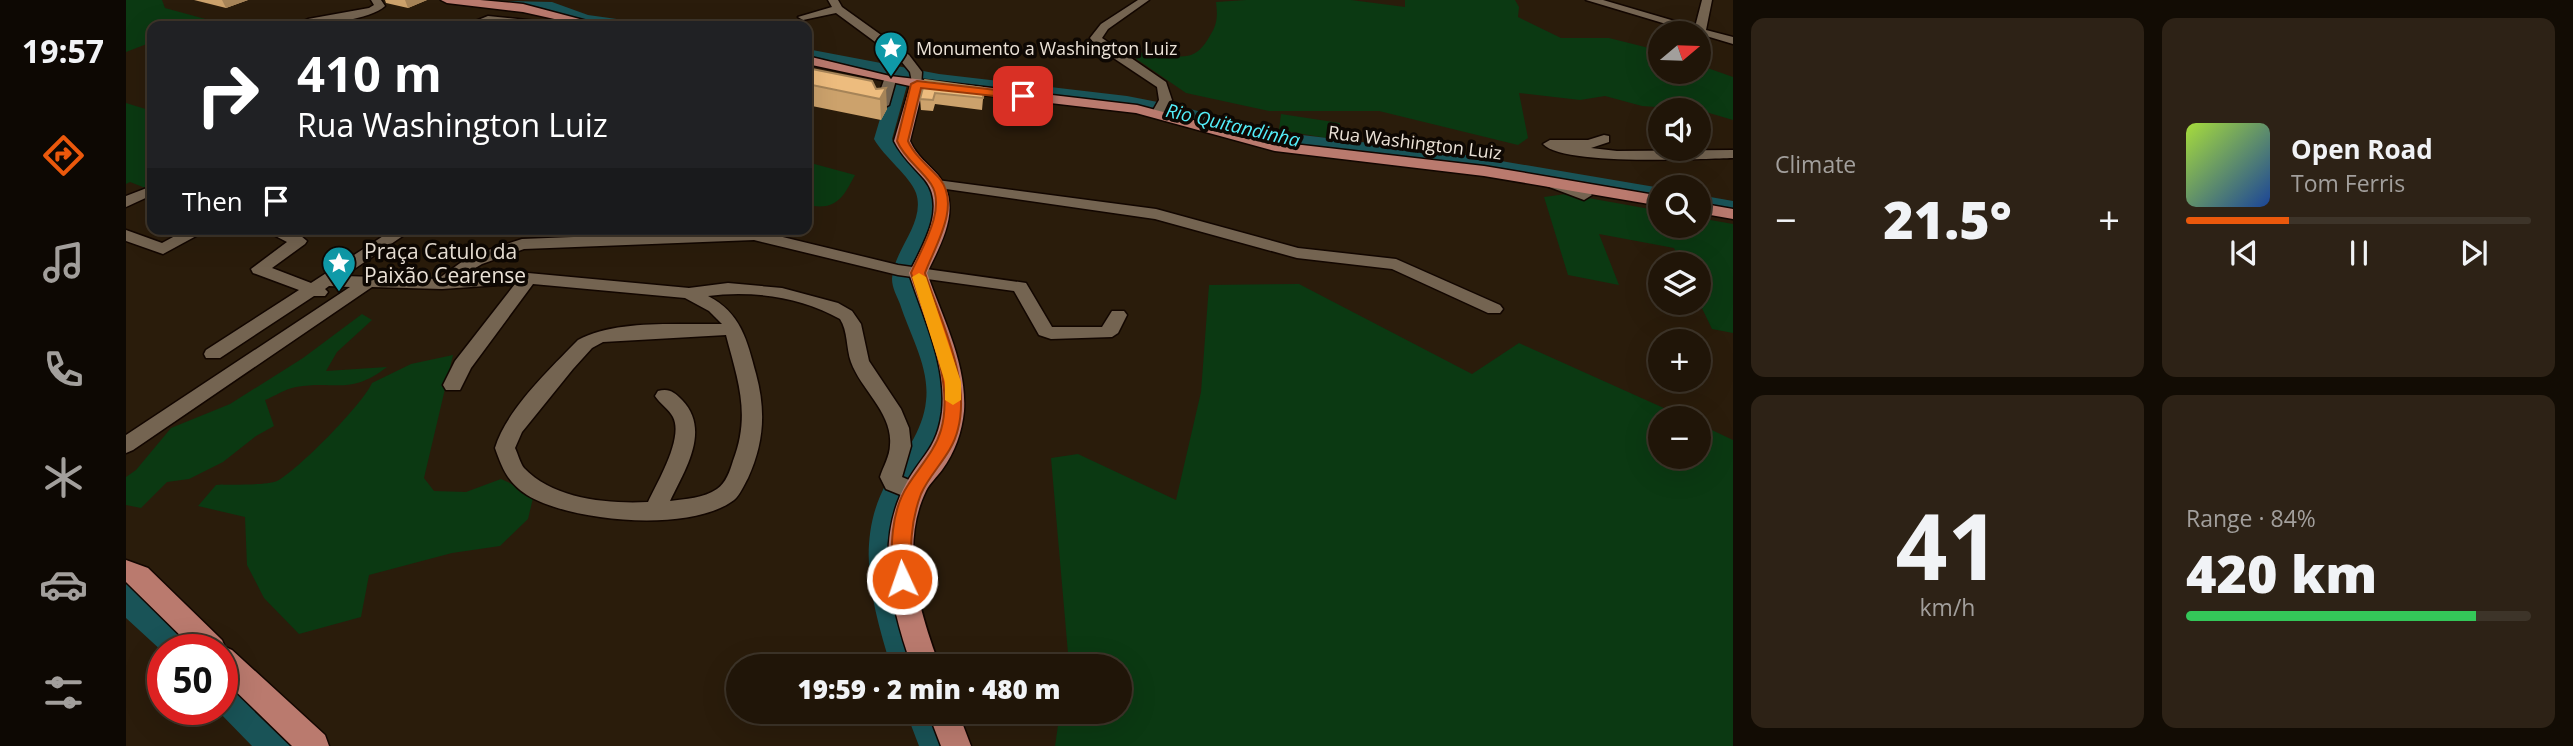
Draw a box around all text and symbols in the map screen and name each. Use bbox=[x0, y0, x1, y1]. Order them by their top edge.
north arrow bbox=[1648, 21, 1712, 84]
map controls bbox=[1648, 21, 1711, 469]
text: 19:57 bbox=[22, 29, 104, 72]
place icon: Monumento a Washington Luiz bbox=[872, 29, 910, 78]
place label: Monumento a Washington Luiz bbox=[916, 36, 1177, 60]
text: 410 m bbox=[297, 40, 442, 106]
icon: right bbox=[182, 49, 273, 140]
pin bbox=[993, 66, 1053, 126]
icon: arrive bbox=[1004, 77, 1042, 115]
water label: Rio Quitandinha bbox=[1163, 97, 1303, 153]
button: sound bbox=[1648, 98, 1711, 161]
text: Rua Washington Luiz bbox=[297, 103, 608, 146]
street label: Rua Washington Luiz bbox=[1327, 119, 1503, 165]
icon: directions bbox=[39, 131, 88, 180]
text: Open Road bbox=[2291, 131, 2433, 167]
text: Climate bbox=[1775, 148, 1856, 180]
text: Tom Ferris bbox=[2291, 167, 2405, 199]
button: search bbox=[1648, 175, 1711, 238]
icon: arrive bbox=[257, 182, 295, 220]
text: Then bbox=[182, 183, 243, 219]
text: 21.5° bbox=[1883, 183, 2012, 254]
text: − bbox=[1775, 193, 1797, 245]
text: + bbox=[2098, 193, 2120, 245]
icon: previous bbox=[2225, 234, 2263, 272]
icon: pause bbox=[2340, 234, 2378, 272]
icon: next bbox=[2455, 234, 2493, 272]
place label: Praça Catulo da Paixão Cearense bbox=[364, 237, 526, 289]
icon: music bbox=[39, 238, 88, 287]
place icon: Praça Catulo da Paixão Cearense bbox=[320, 244, 358, 293]
button: layers bbox=[1648, 252, 1711, 315]
button: + bbox=[1648, 329, 1711, 392]
icon: phone bbox=[39, 345, 88, 394]
button: − bbox=[1648, 406, 1711, 469]
icon: climate bbox=[39, 453, 88, 502]
text: 41 bbox=[1895, 483, 2000, 607]
text: Range · 84% bbox=[2186, 502, 2316, 534]
text: 420 km bbox=[2186, 537, 2377, 608]
position arrow bbox=[865, 542, 939, 616]
icon: car bbox=[39, 560, 88, 609]
text: km/h bbox=[1920, 591, 1975, 623]
speed limit sign: 50 bbox=[147, 634, 238, 725]
icon: filters bbox=[39, 668, 88, 717]
text: 19:59 · 2 min · 480 m bbox=[798, 671, 1060, 707]

